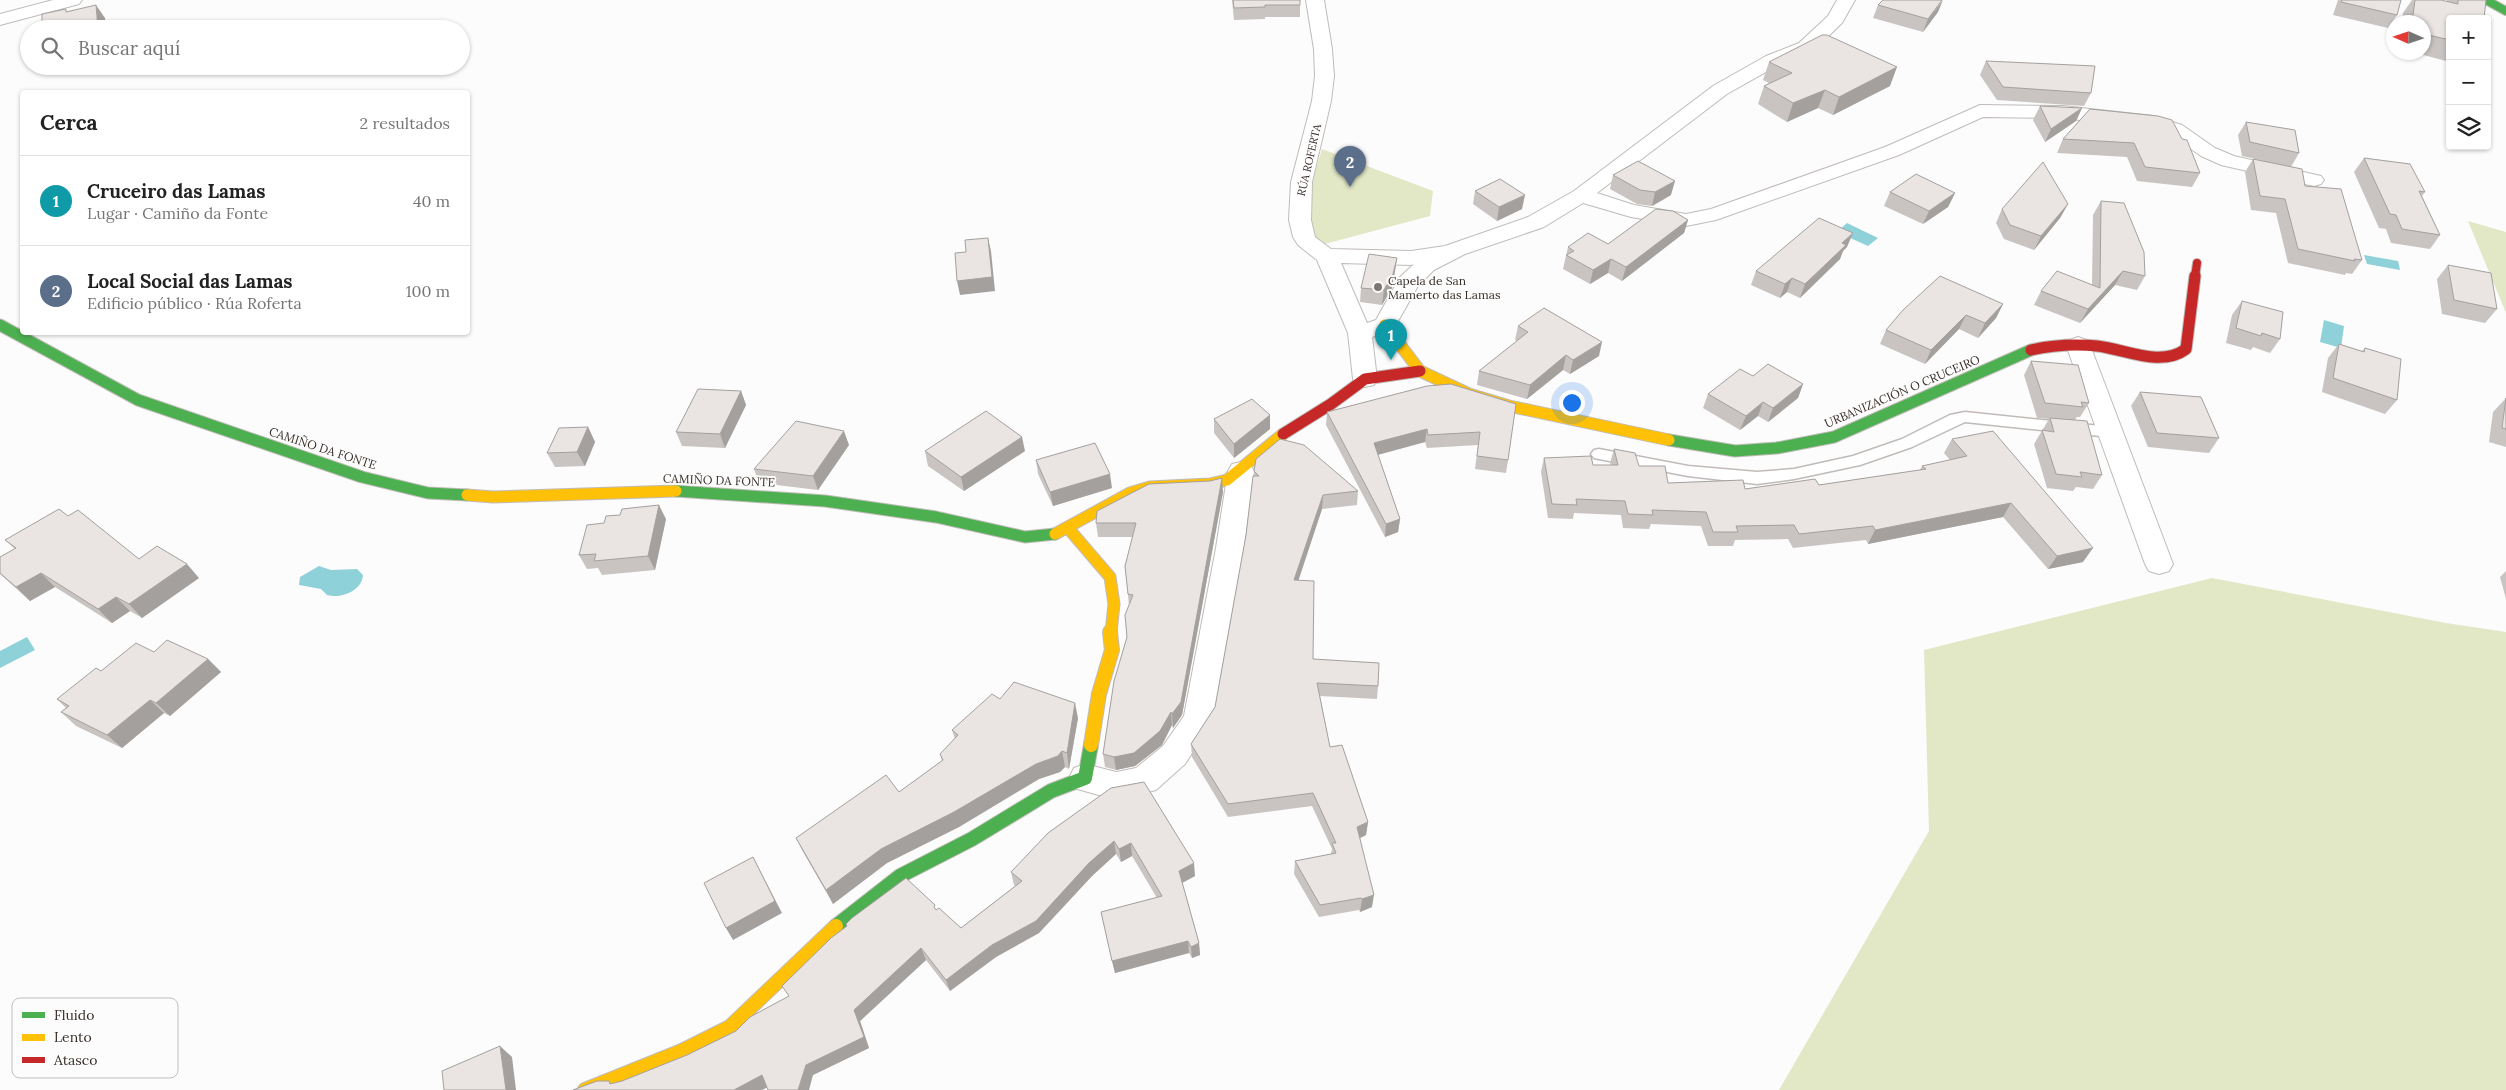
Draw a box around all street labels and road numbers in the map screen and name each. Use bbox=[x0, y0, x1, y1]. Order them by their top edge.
street label: RÚA ROFERTA bbox=[1294, 121, 1324, 197]
street label: URBANIZACIÓN O CRUCEIRO bbox=[1822, 351, 1982, 431]
street label: CAMIÑO DA FONTE bbox=[267, 424, 379, 472]
street label: CAMIÑO DA FONTE bbox=[663, 471, 775, 489]

